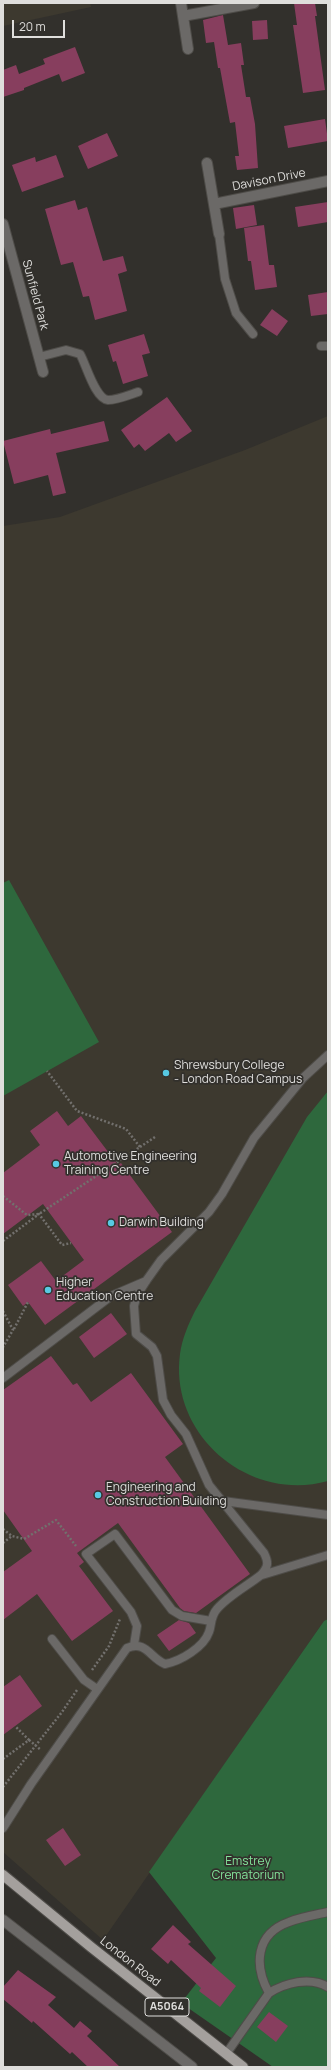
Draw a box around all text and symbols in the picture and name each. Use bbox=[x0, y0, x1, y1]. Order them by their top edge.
scale bar bbox=[14, 12, 67, 38]
text: 20 m bbox=[19, 18, 46, 35]
street label: Davison Drive bbox=[231, 166, 307, 194]
street label: Sunfield Park bbox=[19, 258, 51, 332]
place label: Shrewsbury College - London Road Campus bbox=[174, 1059, 302, 1087]
marker: Shrewsbury College - London Road Campus bbox=[161, 1068, 171, 1078]
place label: Automotive Engineering Training Centre bbox=[64, 1150, 197, 1178]
marker: Automotive Engineering Training Centre bbox=[51, 1159, 61, 1169]
place label: Darwin Building bbox=[119, 1216, 204, 1230]
marker: Darwin Building bbox=[106, 1218, 116, 1228]
place label: Higher Education Centre bbox=[56, 1276, 153, 1304]
marker: Higher Education Centre bbox=[43, 1285, 53, 1295]
place label: Engineering and Construction Building bbox=[106, 1481, 226, 1509]
marker: Engineering and Construction Building bbox=[93, 1490, 103, 1500]
park label: Emstrey Crematorium bbox=[212, 1855, 284, 1883]
street label: London Road bbox=[97, 1934, 163, 1990]
road number: A5064 bbox=[145, 1998, 189, 2016]

